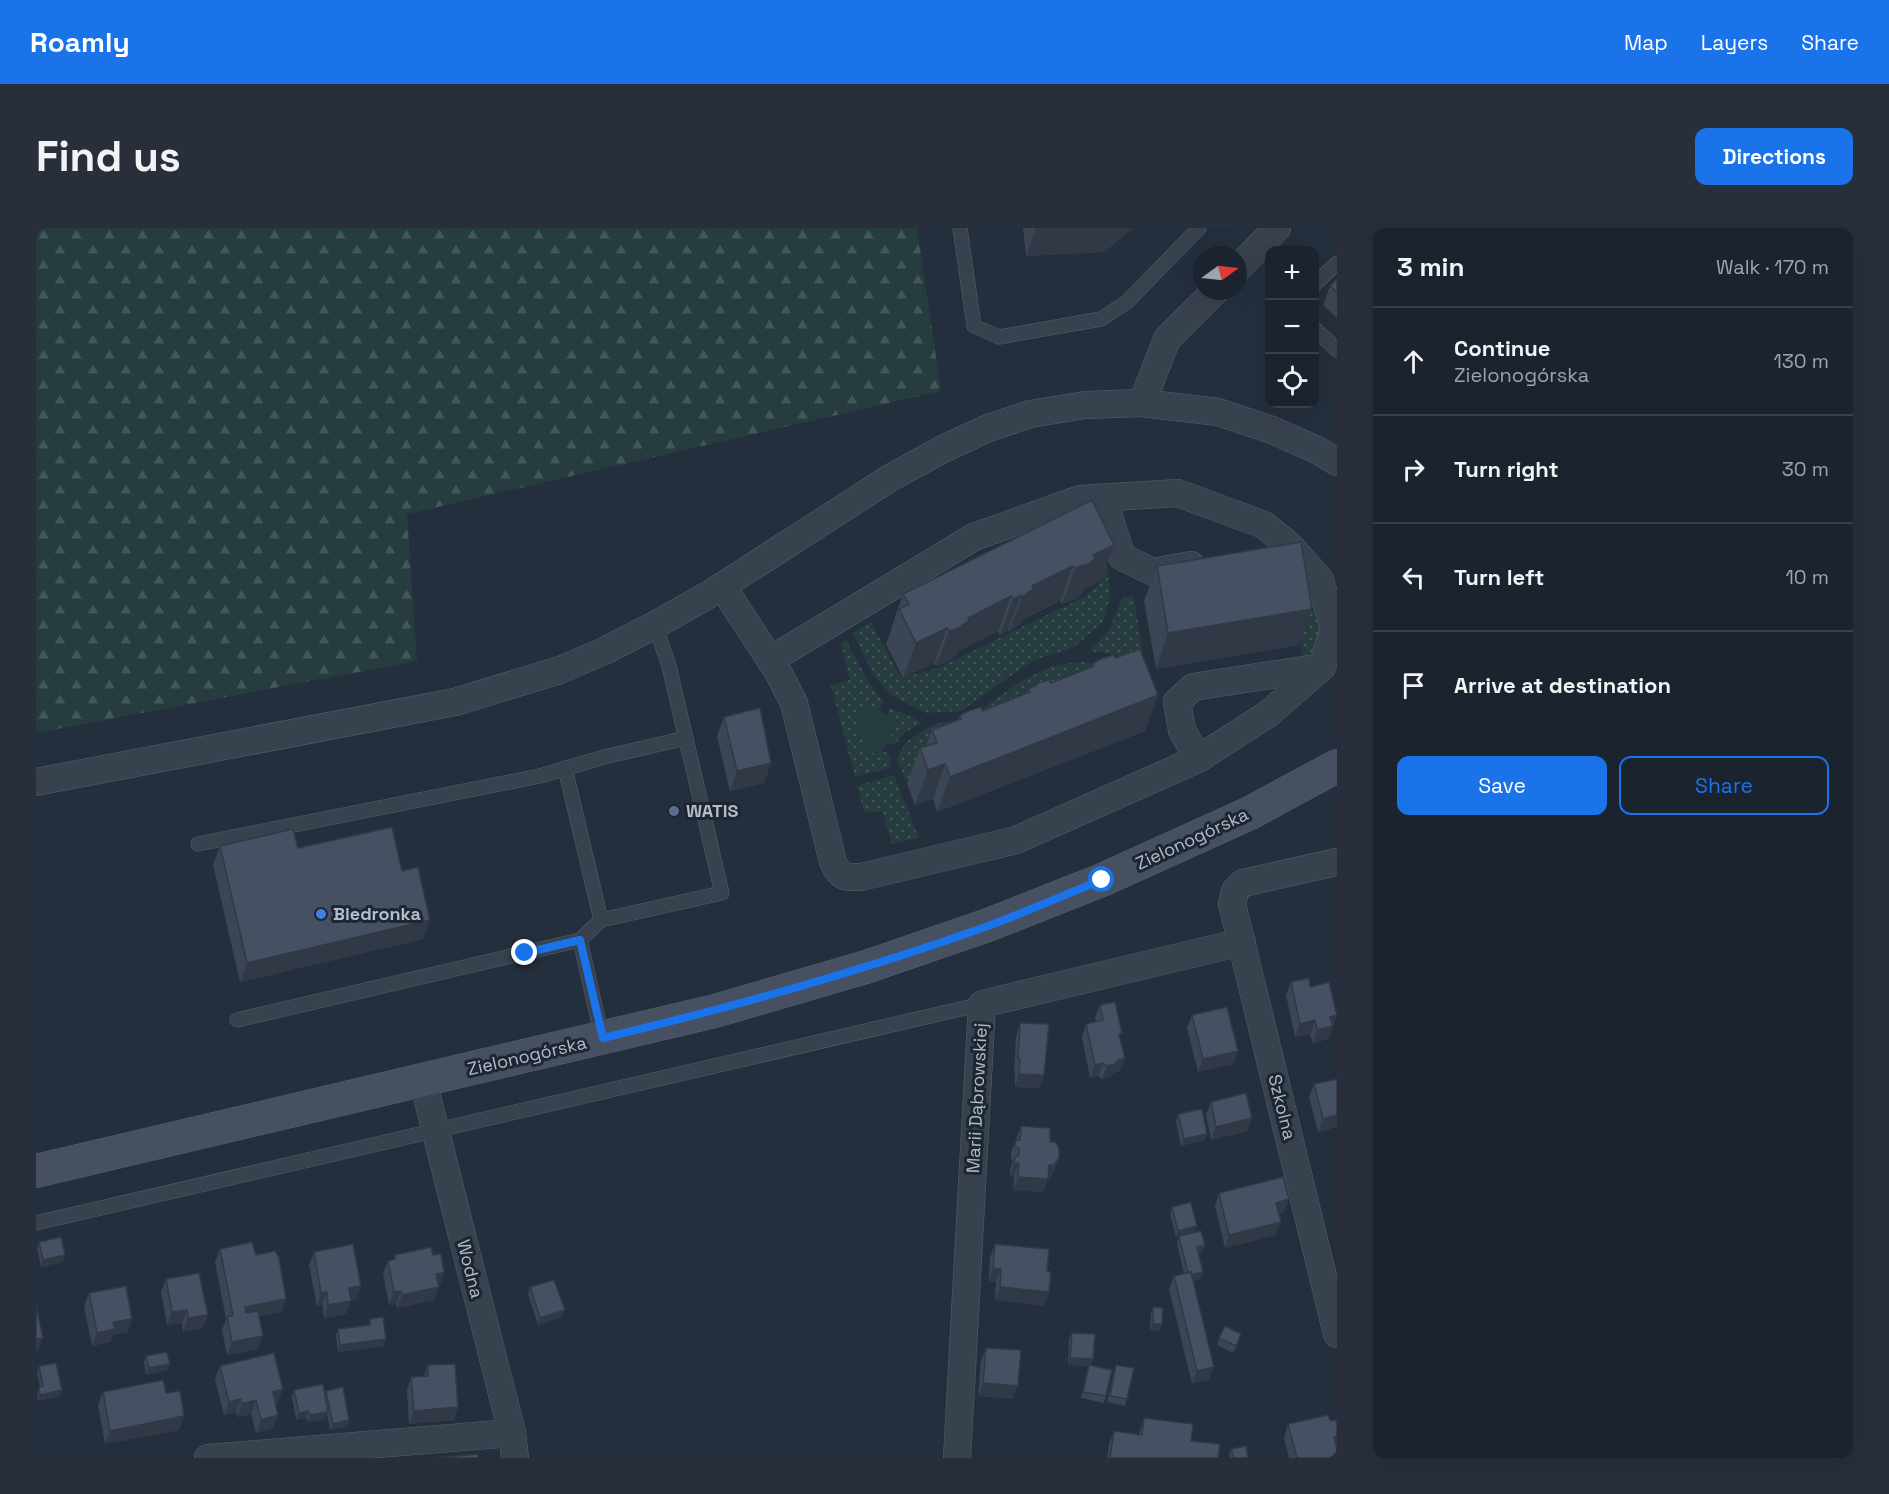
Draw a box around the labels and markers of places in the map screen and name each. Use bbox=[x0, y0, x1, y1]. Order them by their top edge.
place label: WATIS bbox=[686, 799, 738, 822]
marker: WATIS bbox=[667, 804, 681, 818]
place label: Biedronka bbox=[333, 902, 421, 925]
marker: Biedronka bbox=[314, 907, 328, 921]

